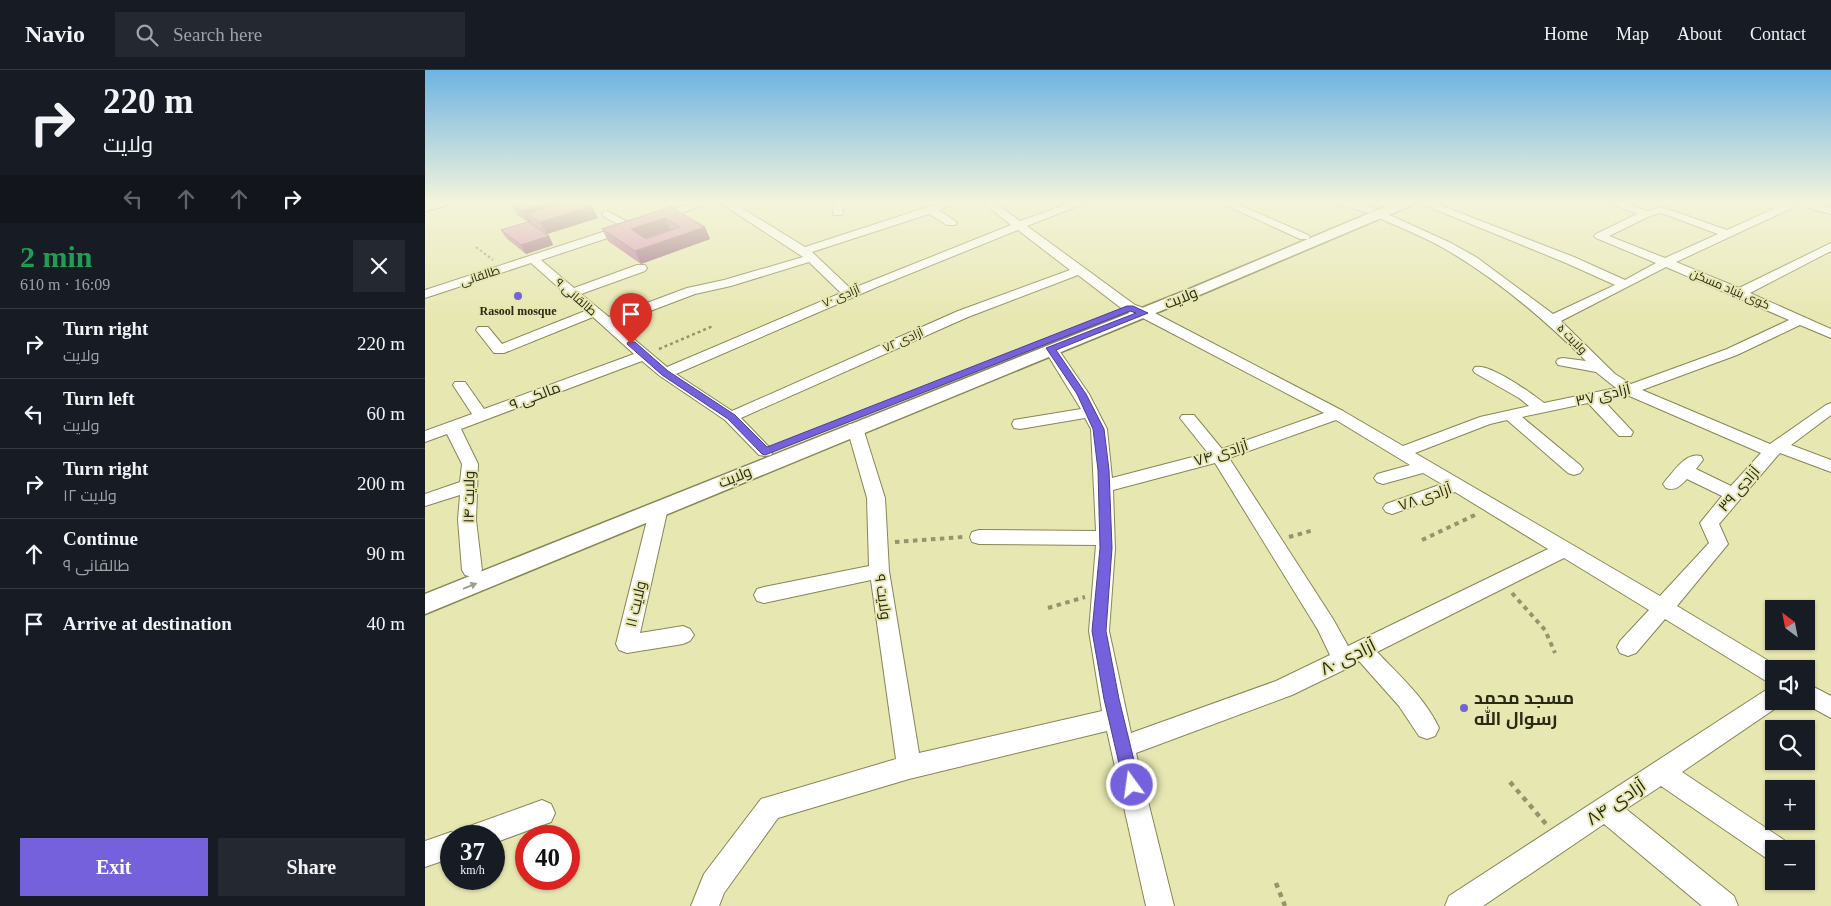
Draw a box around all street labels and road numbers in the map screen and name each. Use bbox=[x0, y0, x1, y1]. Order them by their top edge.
street label: طالقانی bbox=[458, 263, 502, 289]
street label: کوی بنیاد مسکن bbox=[1688, 266, 1772, 312]
street label: طالقانی ۹ bbox=[553, 275, 600, 319]
street label: آزادی ۷۰ bbox=[820, 282, 863, 310]
street label: ولایت bbox=[1162, 284, 1200, 313]
street label: ولایت ۵ bbox=[1554, 321, 1590, 357]
street label: آزادی ۷۲ bbox=[881, 325, 926, 355]
street label: مالکی ۹ bbox=[507, 379, 563, 415]
street label: آزادی ۳۷ bbox=[1574, 381, 1633, 411]
street label: آزادی ۷۴ bbox=[1192, 437, 1251, 471]
street label: ولایت bbox=[716, 463, 754, 492]
street label: آزادی ۳۹ bbox=[1715, 463, 1764, 516]
street label: ولایت ۱۴ bbox=[461, 471, 478, 523]
street label: آزادی ۷۸ bbox=[1396, 480, 1454, 515]
street label: ولایت ۹ bbox=[871, 573, 894, 621]
street label: ولایت ۱۱ bbox=[623, 579, 650, 629]
street label: آزادی ۸۰ bbox=[1317, 635, 1380, 680]
street label: آزادی ۸۴ bbox=[1583, 775, 1650, 830]

